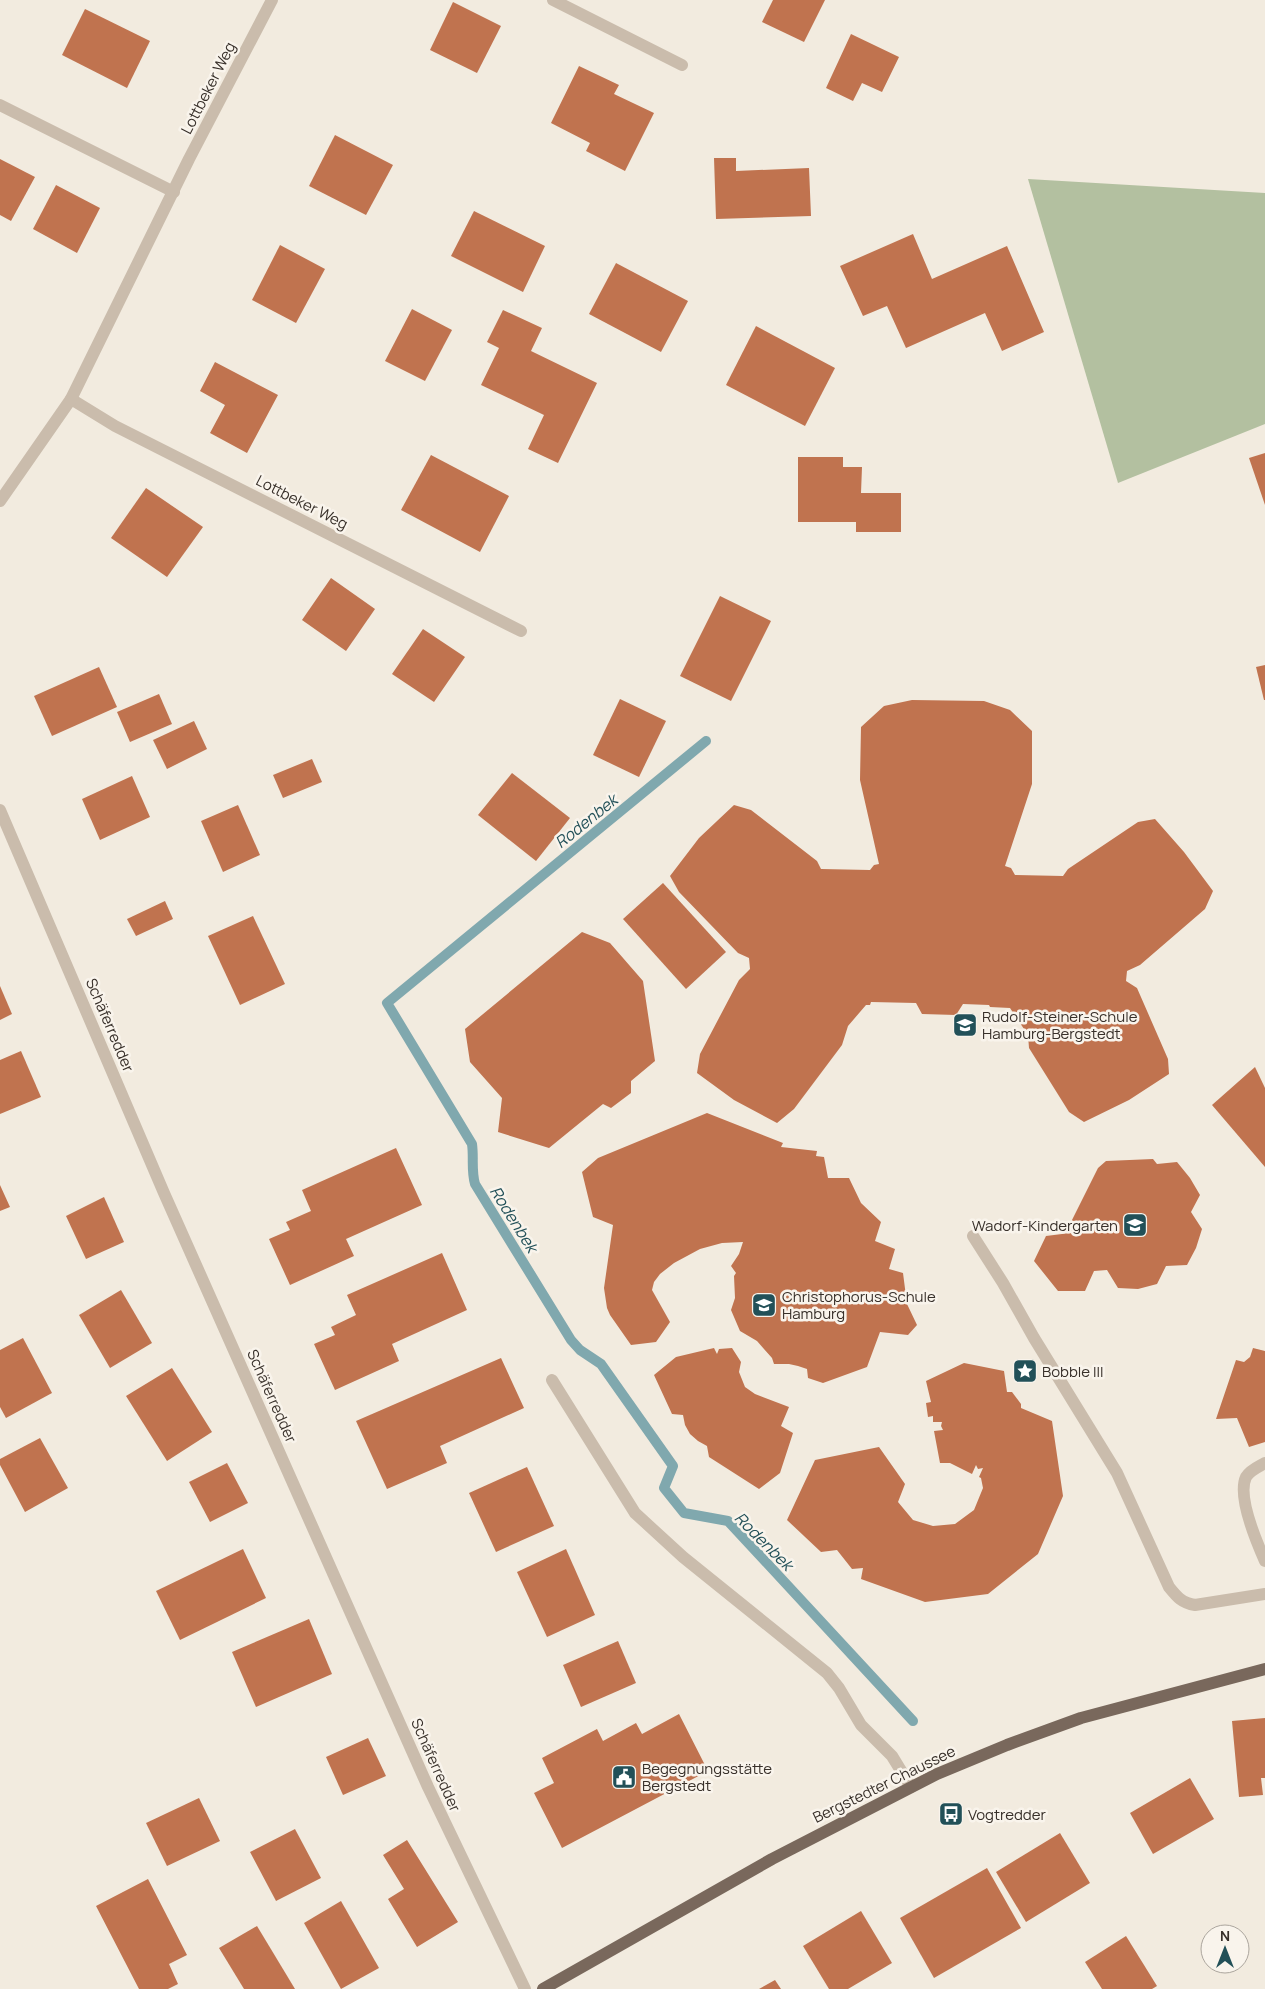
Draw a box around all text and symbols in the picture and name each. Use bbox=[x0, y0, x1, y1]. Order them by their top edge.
street label: Lottbeker Weg bbox=[176, 38, 240, 138]
street label: Lottbeker Weg bbox=[252, 470, 352, 534]
water label: Rodenbek bbox=[550, 788, 623, 853]
street label: Schäferredder bbox=[81, 975, 139, 1076]
place label: Rudolf-Steiner-Schule Hamburg-Bergstedt bbox=[982, 1006, 1138, 1044]
school or university icon: Rudolf-Steiner-Schule Hamburg-Bergstedt bbox=[952, 1012, 978, 1038]
water label: Rodenbek bbox=[485, 1182, 544, 1258]
school or university icon: Wadorf-Kindergarten bbox=[1122, 1212, 1148, 1238]
place label: Wadorf-Kindergarten bbox=[972, 1215, 1118, 1236]
place label: Christophorus-Schule Hamburg bbox=[782, 1286, 936, 1324]
school or university icon: Christophorus-Schule Hamburg bbox=[751, 1292, 777, 1318]
street label: Schäferredder bbox=[242, 1346, 302, 1446]
place icon: Bobble III bbox=[1012, 1358, 1038, 1384]
place label: Bobble III bbox=[1042, 1361, 1104, 1382]
water label: Rodenbek bbox=[730, 1507, 800, 1577]
street label: Schäferredder bbox=[406, 1715, 466, 1815]
street label: Bergstedter Chaussee bbox=[809, 1740, 959, 1828]
place label: Begegnungsstätte Bergstedt bbox=[642, 1758, 772, 1796]
public building icon: Begegnungsstätte Bergstedt bbox=[611, 1764, 637, 1790]
bus stop icon: Vogtredder bbox=[938, 1801, 964, 1827]
place label: Vogtredder bbox=[968, 1804, 1046, 1825]
north arrow bbox=[1200, 1924, 1250, 1974]
text: N bbox=[1220, 1926, 1230, 1945]

